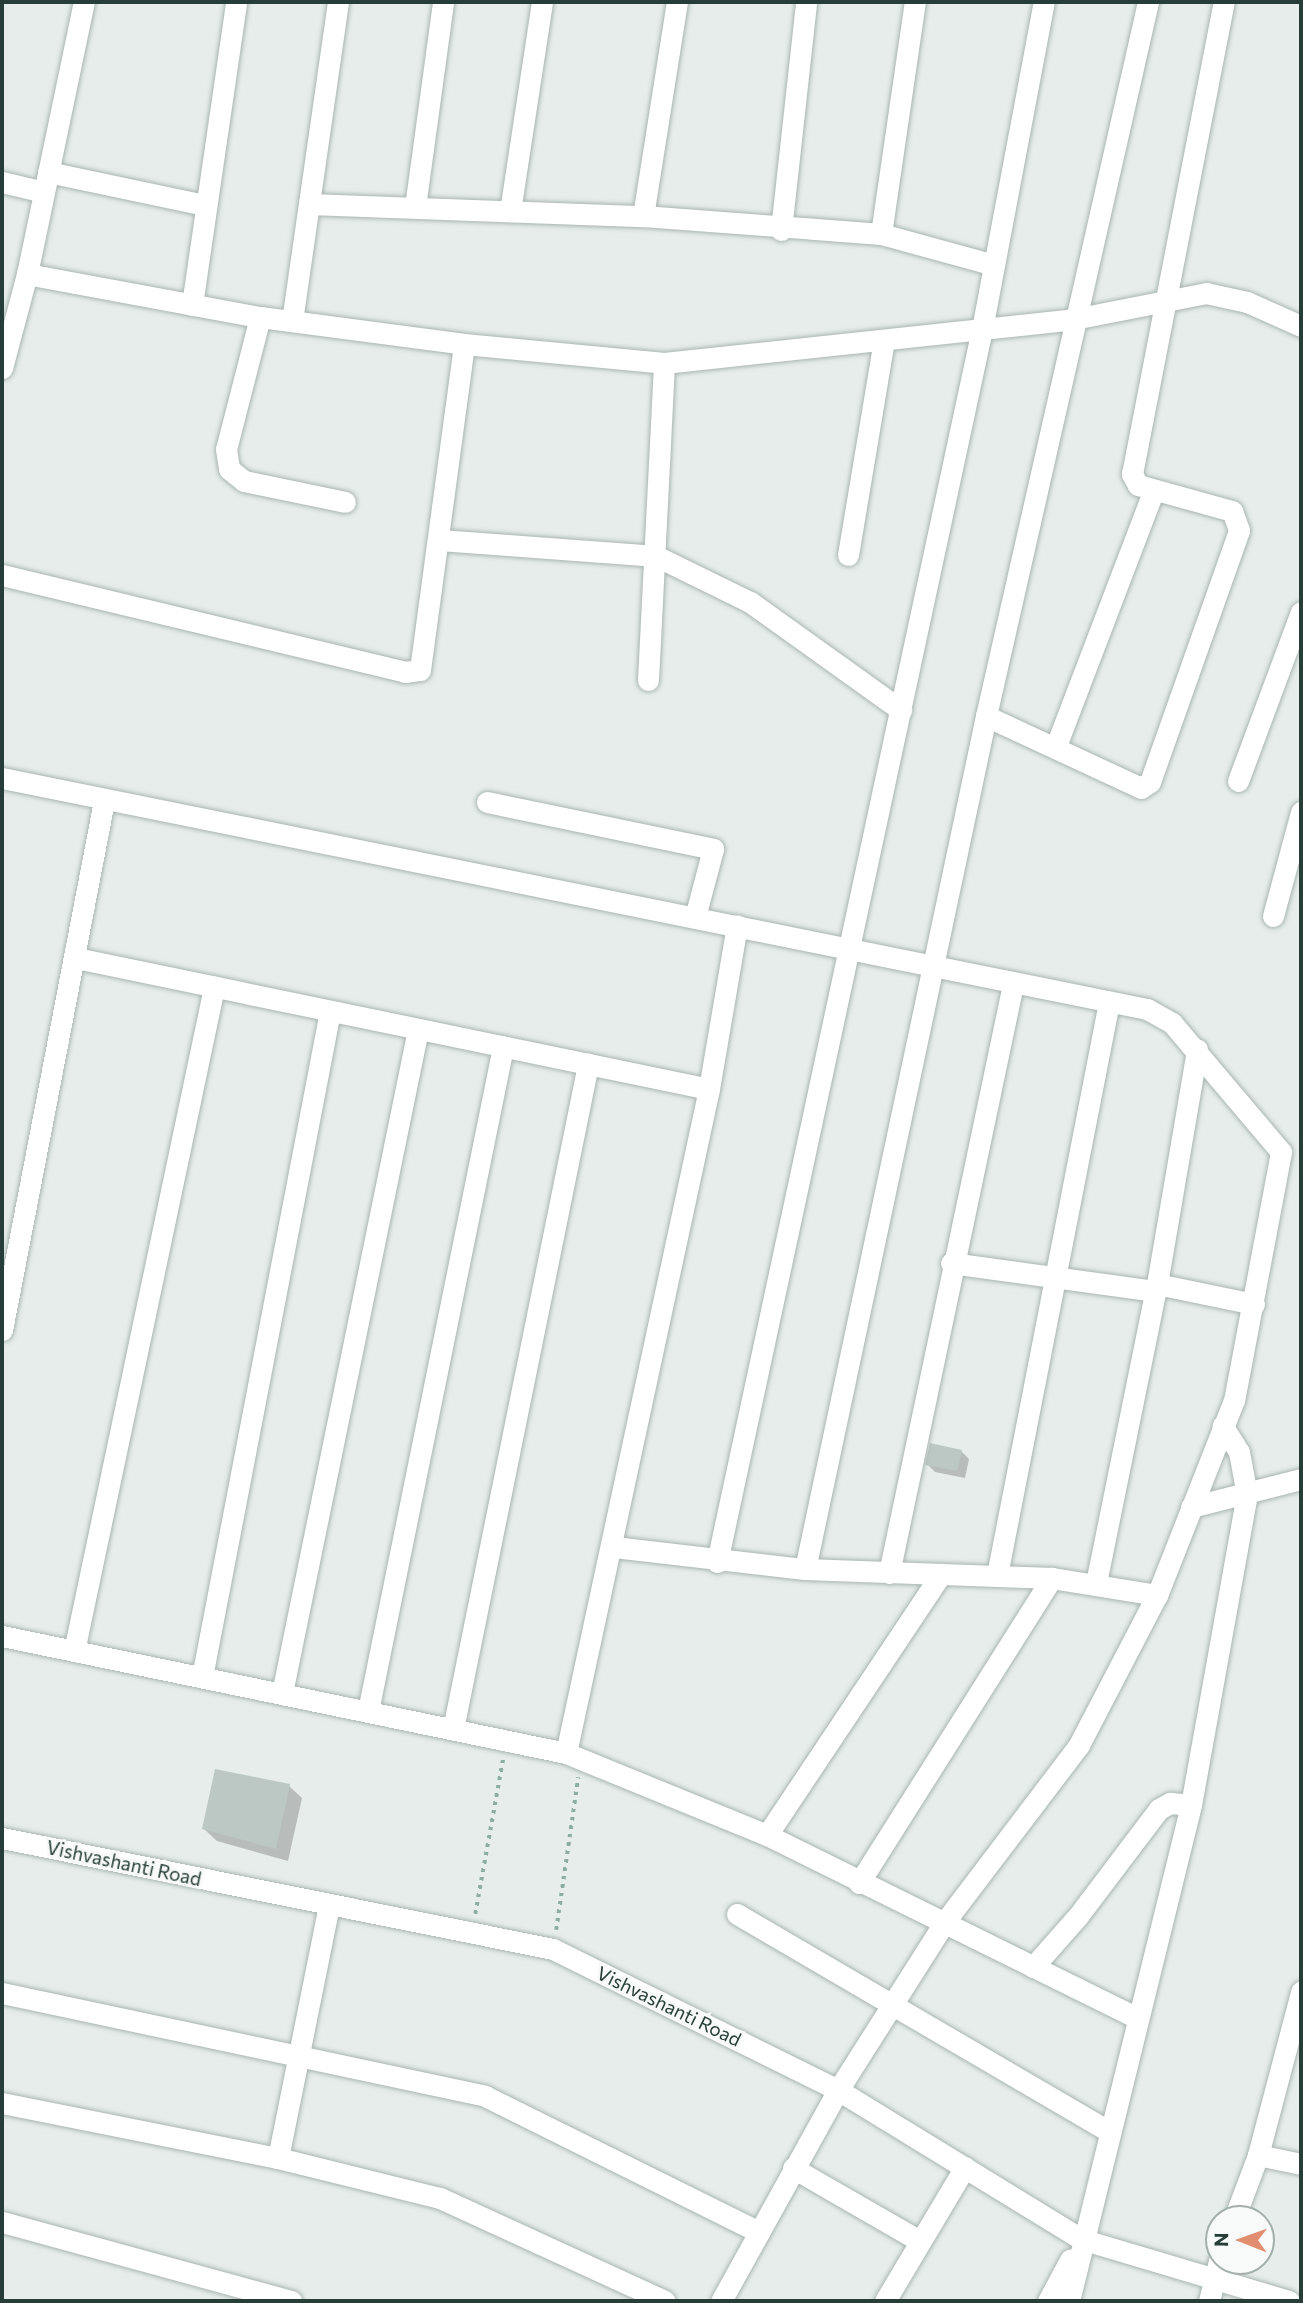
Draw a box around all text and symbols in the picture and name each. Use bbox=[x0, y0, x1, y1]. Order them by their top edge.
street label: Vishvashanti Road bbox=[44, 1835, 204, 1891]
street label: Vishvashanti Road bbox=[593, 1961, 745, 2051]
north arrow bbox=[1205, 2205, 1275, 2275]
text: N bbox=[1209, 2232, 1232, 2247]

